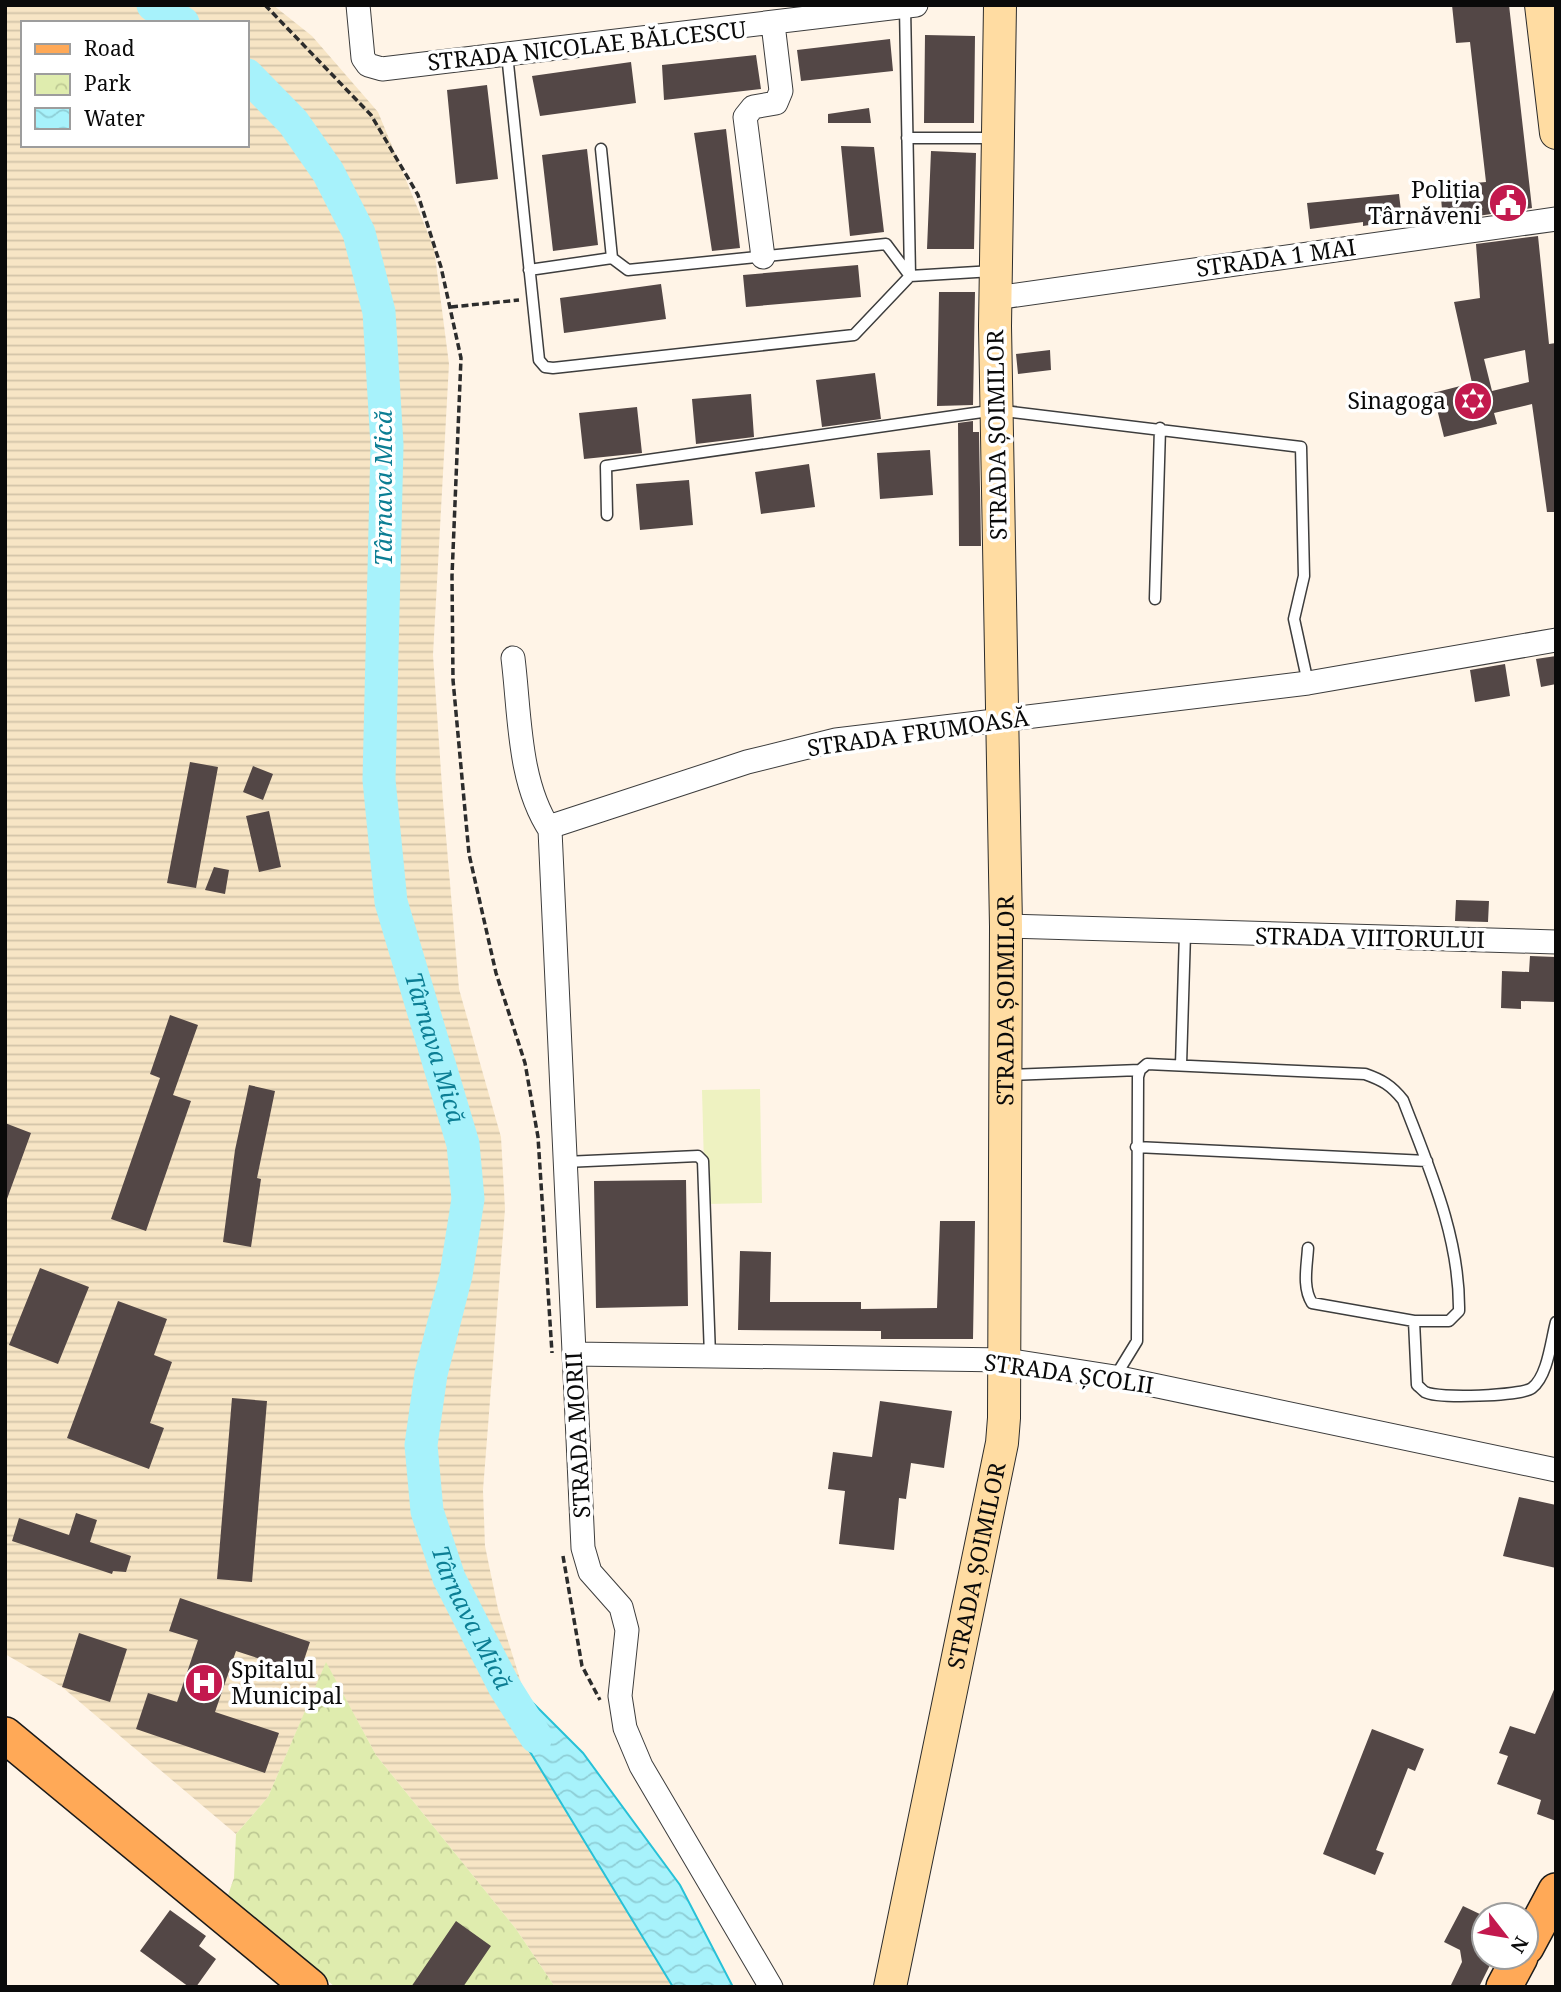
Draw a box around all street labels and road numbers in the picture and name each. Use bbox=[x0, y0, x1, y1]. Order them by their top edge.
street label: STRADA NICOLAE BĂLCESCU bbox=[426, 12, 749, 78]
street label: STRADA 1 MAI bbox=[1194, 230, 1358, 284]
street label: STRADA ȘOIMILOR bbox=[978, 329, 1014, 540]
street label: STRADA FRUMOASĂ bbox=[805, 701, 1032, 763]
street label: STRADA ȘOIMILOR bbox=[988, 894, 1021, 1106]
street label: STRADA VIITORULUI bbox=[1255, 919, 1485, 955]
street label: STRADA ȘCOLII bbox=[982, 1345, 1156, 1401]
street label: STRADA MORII bbox=[557, 1351, 597, 1519]
street label: STRADA ȘOIMILOR bbox=[939, 1458, 1013, 1672]

